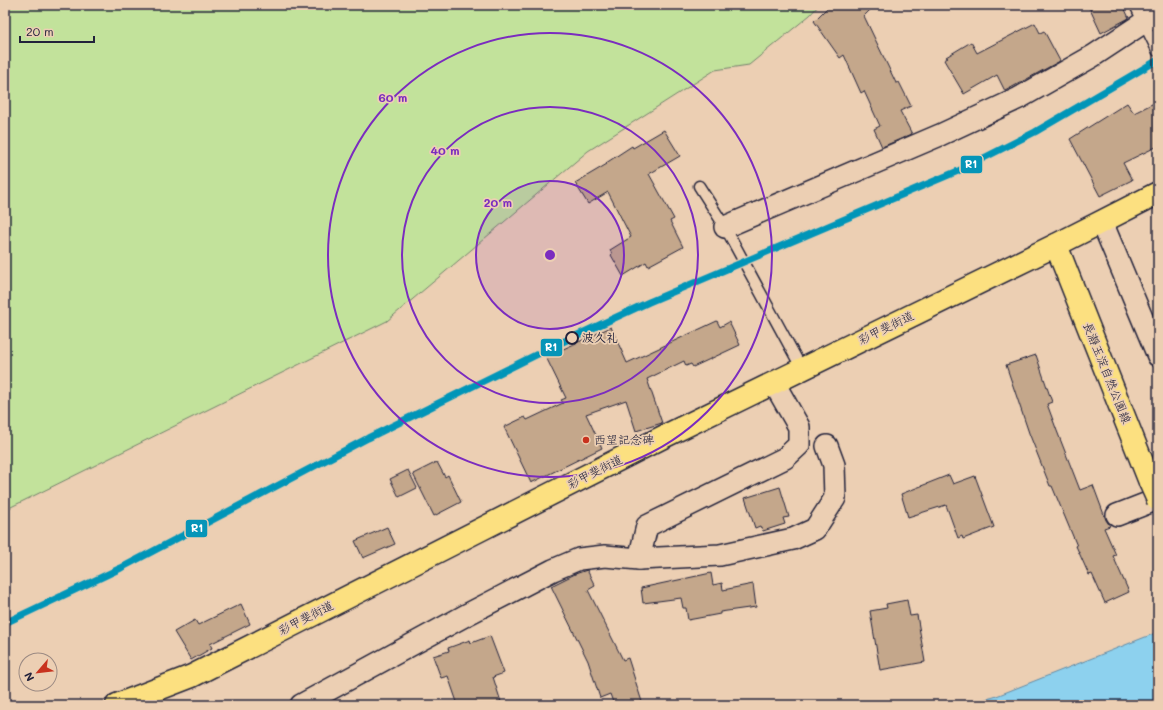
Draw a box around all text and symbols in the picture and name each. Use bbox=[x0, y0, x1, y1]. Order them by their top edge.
scale bar bbox=[20, 18, 94, 44]
text: 20 m bbox=[26, 23, 54, 39]
text: 60 m bbox=[379, 89, 407, 105]
text: 40 m bbox=[430, 142, 460, 158]
line badge: R1 bbox=[960, 155, 983, 174]
text: R1 bbox=[965, 156, 977, 171]
text: 20 m bbox=[484, 194, 512, 210]
centre of rings bbox=[543, 248, 557, 262]
street label: 彩甲斐街道 bbox=[855, 307, 916, 347]
street label: 長瀞玉淀自然公園線 bbox=[1080, 320, 1136, 426]
place label: 波久礼 bbox=[582, 329, 618, 345]
marker: 波久礼 bbox=[565, 331, 579, 345]
line badge: R1 bbox=[540, 338, 563, 357]
text: R1 bbox=[545, 339, 557, 354]
place label: 西望記念碑 bbox=[594, 431, 654, 447]
marker: 西望記念碑 bbox=[581, 435, 591, 445]
street label: 彩甲斐街道 bbox=[564, 450, 625, 492]
line badge: R1 bbox=[185, 519, 208, 538]
text: R1 bbox=[191, 520, 203, 535]
street label: 彩甲斐街道 bbox=[275, 596, 336, 638]
north arrow bbox=[18, 652, 58, 692]
text: N bbox=[20, 670, 37, 684]

